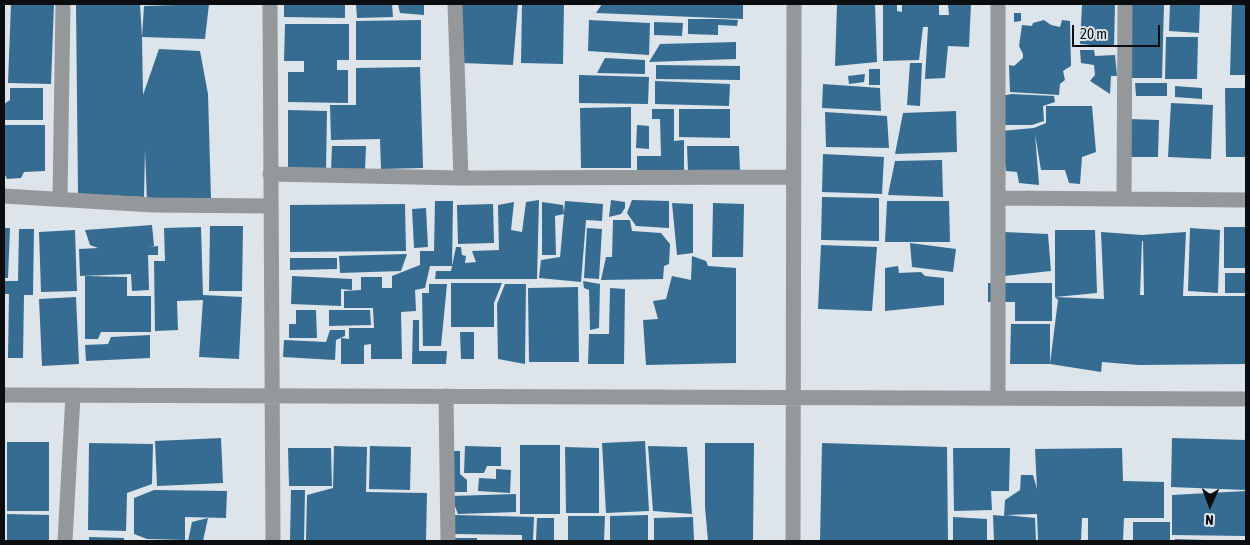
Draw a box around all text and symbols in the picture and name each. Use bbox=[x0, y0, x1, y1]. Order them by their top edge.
scale bar bbox=[1075, 15, 1162, 47]
text: 20 m bbox=[1080, 25, 1107, 42]
north arrow bbox=[1185, 480, 1235, 530]
text: N bbox=[1205, 512, 1214, 528]

